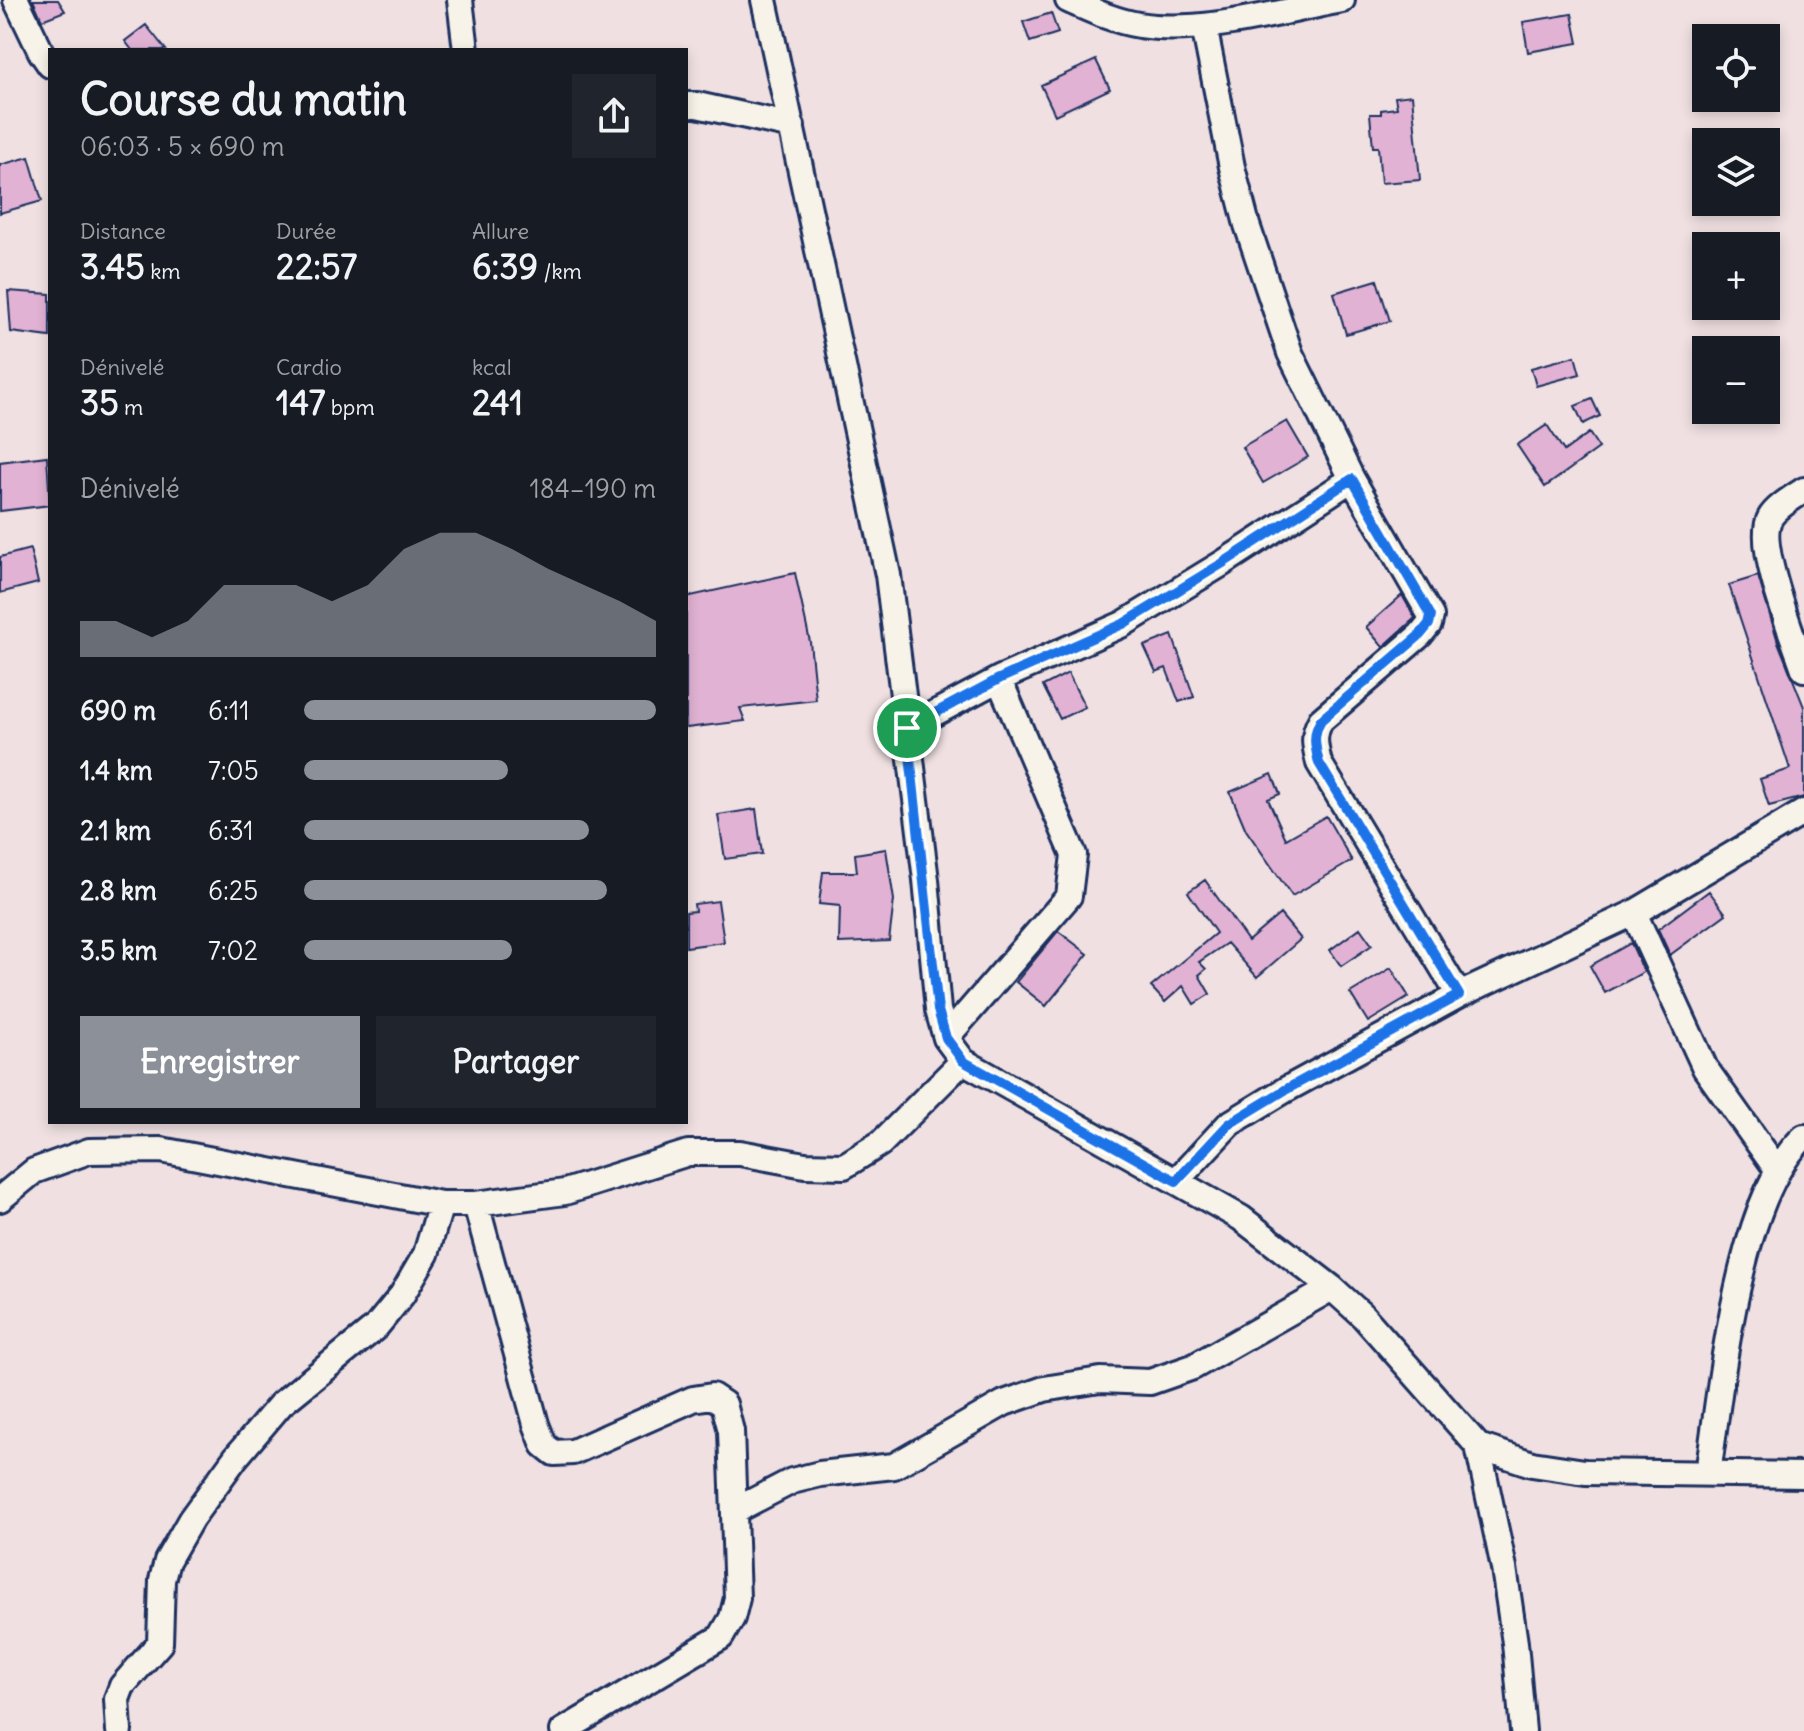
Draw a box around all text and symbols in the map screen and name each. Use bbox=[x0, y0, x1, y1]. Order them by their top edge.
map controls bbox=[1692, 24, 1780, 424]
button: locate bbox=[1692, 24, 1780, 112]
text: Course du matin bbox=[80, 72, 407, 127]
button: share bbox=[572, 74, 656, 158]
button: layers bbox=[1692, 128, 1780, 216]
text: 06:03 · 5 × 690 m bbox=[80, 130, 285, 163]
text: Distance bbox=[80, 217, 166, 245]
text: Durée bbox=[276, 217, 336, 245]
text: Allure bbox=[472, 217, 529, 245]
button: + bbox=[1692, 232, 1780, 320]
text: 3.45 bbox=[80, 245, 145, 288]
text: 22:57 bbox=[276, 245, 357, 288]
text: 6:39 bbox=[472, 245, 538, 288]
text: km bbox=[145, 257, 181, 285]
text: /km bbox=[538, 257, 582, 285]
button: − bbox=[1692, 336, 1780, 424]
text: Dénivelé bbox=[80, 353, 164, 381]
text: Cardio bbox=[276, 353, 342, 381]
text: kcal bbox=[472, 353, 512, 381]
text: 35 bbox=[80, 381, 119, 424]
text: 147 bbox=[276, 381, 325, 424]
text: 241 bbox=[472, 381, 523, 424]
text: m bbox=[119, 393, 143, 421]
text: bpm bbox=[325, 393, 375, 421]
text: Dénivelé bbox=[80, 472, 180, 505]
text: 184–190 m bbox=[530, 472, 656, 505]
text: 690 m bbox=[80, 694, 156, 727]
text: 6:11 bbox=[208, 694, 250, 727]
pin bbox=[873, 694, 941, 762]
icon: arrive bbox=[885, 706, 929, 750]
text: 1.4 km bbox=[80, 754, 153, 787]
text: 7:05 bbox=[208, 754, 259, 787]
text: 2.1 km bbox=[80, 814, 151, 847]
text: 6:31 bbox=[208, 814, 254, 847]
text: 2.8 km bbox=[80, 874, 157, 907]
text: 6:25 bbox=[208, 874, 258, 907]
text: 3.5 km bbox=[80, 934, 157, 967]
text: 7:02 bbox=[208, 934, 258, 967]
button: Enregistrer bbox=[80, 1016, 360, 1108]
button: Partager bbox=[376, 1016, 656, 1108]

